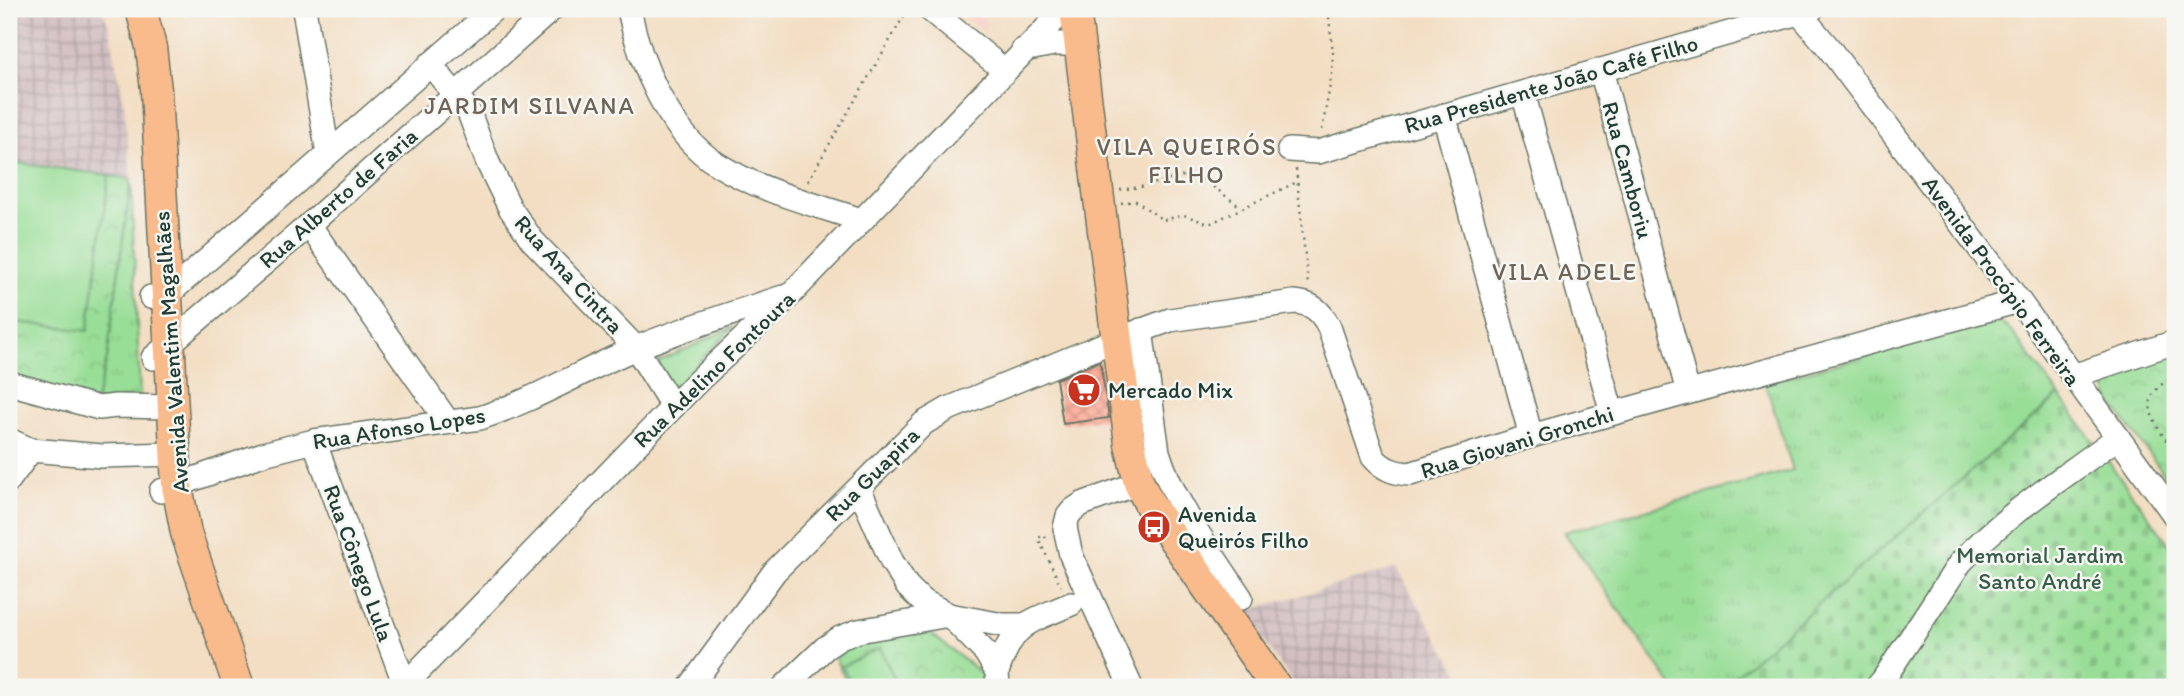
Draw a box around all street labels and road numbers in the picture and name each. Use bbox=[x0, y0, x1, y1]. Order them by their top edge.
street label: Rua Presidente João Café Filho bbox=[1401, 29, 1701, 139]
street label: Rua Camboriu bbox=[1596, 98, 1660, 242]
street label: Rua Alberto de Faria bbox=[253, 122, 423, 274]
street label: Avenida Procópio Ferreira bbox=[1916, 171, 2088, 391]
street label: Rua Ana Cintra bbox=[508, 209, 630, 339]
street label: Avenida Valentim Magalhães bbox=[147, 210, 195, 494]
street label: Rua Adelino Fontoura bbox=[627, 284, 801, 454]
street label: Rua Giovani Gronchi bbox=[1417, 399, 1617, 485]
street label: Rua Afonso Lopes bbox=[311, 401, 487, 455]
street label: Rua Guapira bbox=[819, 421, 925, 527]
street label: Rua Cônego Lula bbox=[318, 481, 400, 645]

